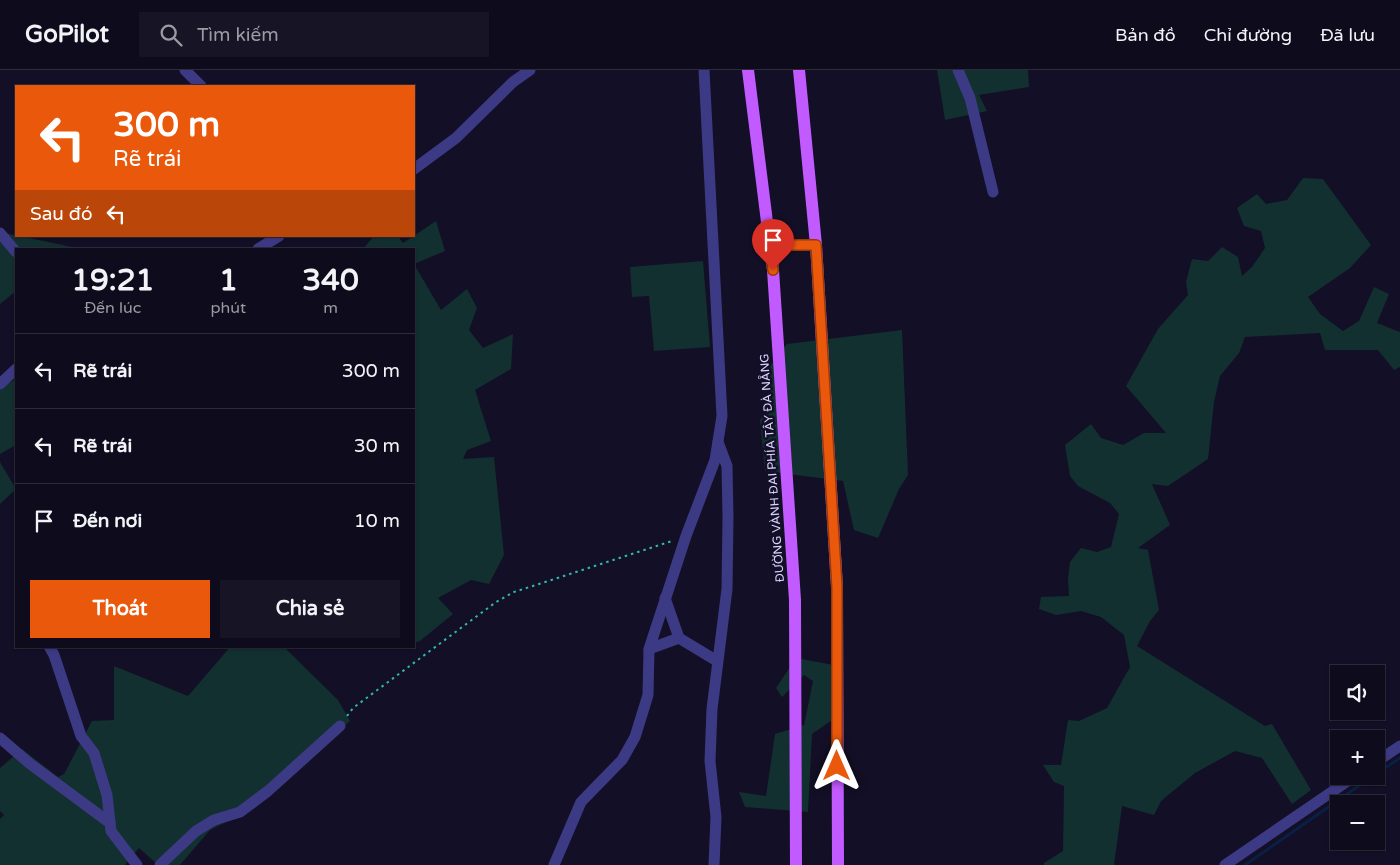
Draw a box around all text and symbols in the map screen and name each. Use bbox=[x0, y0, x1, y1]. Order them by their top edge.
search box bbox=[139, 12, 489, 57]
text: GoPilot bbox=[25, 20, 109, 49]
icon: search bbox=[157, 21, 185, 49]
text: Tìm kiếm bbox=[197, 24, 279, 46]
text: Bản đồ bbox=[1115, 24, 1176, 46]
text: Chỉ đường bbox=[1204, 24, 1292, 46]
text: Đã lưu bbox=[1320, 24, 1375, 46]
text: 300 m bbox=[113, 104, 220, 146]
icon: left bbox=[30, 105, 95, 170]
text: Rẽ trái bbox=[113, 146, 182, 172]
icon: left bbox=[102, 200, 130, 228]
text: Sau đó bbox=[30, 203, 92, 225]
pin bbox=[752, 219, 794, 270]
icon: arrive bbox=[759, 226, 787, 254]
text: 19:21 bbox=[71, 262, 154, 299]
text: 1 bbox=[219, 262, 238, 299]
text: 340 bbox=[302, 262, 359, 299]
text: Đến lúc bbox=[84, 298, 141, 318]
text: phút bbox=[210, 298, 246, 318]
text: m bbox=[323, 298, 338, 318]
street label: ĐƯỜNG VÀNH ĐAI PHÍA TÂY ĐÀ NẴNG bbox=[757, 353, 787, 583]
icon: left bbox=[30, 357, 58, 385]
text: Rẽ trái bbox=[73, 360, 132, 382]
text: 300 m bbox=[342, 360, 400, 382]
icon: left bbox=[30, 432, 58, 460]
text: Rẽ trái bbox=[73, 435, 132, 457]
text: 30 m bbox=[354, 435, 400, 457]
icon: arrive bbox=[30, 507, 58, 535]
text: Đến nơi bbox=[73, 510, 142, 532]
text: 10 m bbox=[354, 510, 400, 532]
button: Thoát bbox=[30, 580, 210, 638]
button: Chia sẻ bbox=[220, 580, 400, 638]
map controls bbox=[1330, 665, 1385, 850]
button: sound bbox=[1330, 665, 1385, 720]
button: + bbox=[1330, 730, 1385, 785]
position arrow bbox=[810, 739, 862, 791]
button: − bbox=[1330, 795, 1385, 850]

